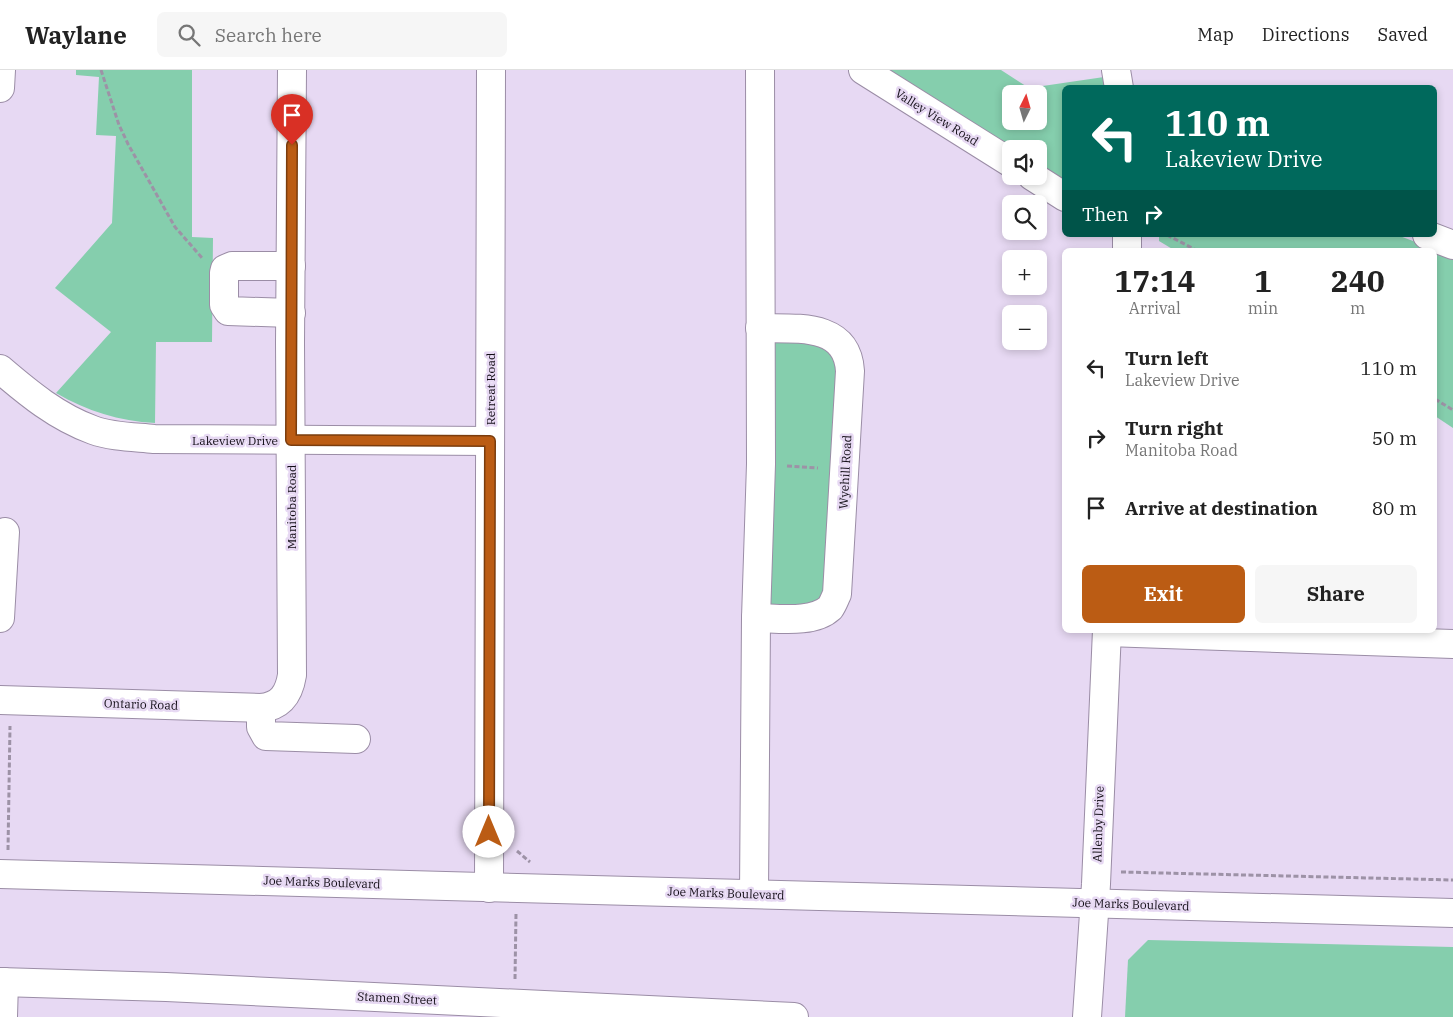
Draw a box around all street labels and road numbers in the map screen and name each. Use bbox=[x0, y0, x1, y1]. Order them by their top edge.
street label: Valley View Road bbox=[893, 85, 981, 149]
street label: Retreat Road bbox=[483, 353, 498, 425]
street label: Lakeview Drive bbox=[192, 433, 278, 448]
street label: Wyehill Road bbox=[836, 435, 854, 509]
street label: Manitoba Road bbox=[284, 465, 299, 549]
street label: Ontario Road bbox=[104, 695, 178, 713]
street label: Allenby Drive bbox=[1089, 786, 1107, 862]
street label: Joe Marks Boulevard bbox=[263, 872, 381, 892]
street label: Joe Marks Boulevard bbox=[667, 883, 785, 903]
street label: Joe Marks Boulevard bbox=[1072, 894, 1190, 914]
street label: Stamen Street bbox=[357, 988, 437, 1008]

